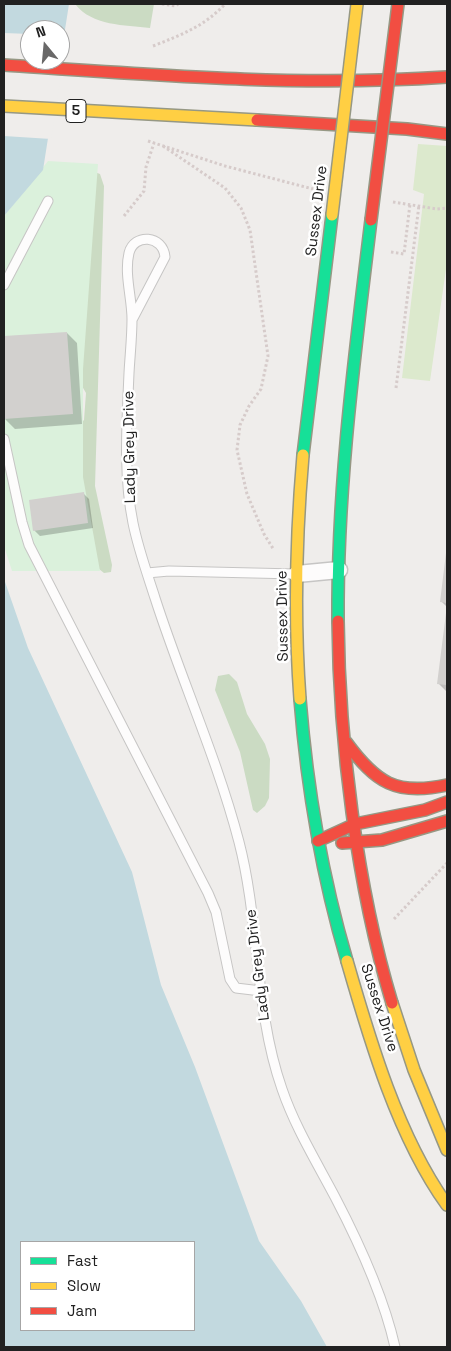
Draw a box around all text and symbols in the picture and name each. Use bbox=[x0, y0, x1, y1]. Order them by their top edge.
north arrow bbox=[20, 20, 70, 70]
text: N bbox=[34, 22, 48, 42]
road number: 5 bbox=[66, 100, 86, 122]
street label: Sussex Drive bbox=[303, 165, 331, 257]
street label: Lady Grey Drive bbox=[120, 391, 140, 503]
street label: Sussex Drive bbox=[273, 570, 293, 662]
street label: Lady Grey Drive bbox=[242, 908, 274, 1022]
street label: Sussex Drive bbox=[356, 962, 402, 1054]
legend bbox=[20, 1241, 195, 1331]
text: Fast bbox=[67, 1251, 98, 1270]
text: Slow bbox=[67, 1276, 101, 1295]
text: Jam bbox=[67, 1301, 97, 1320]

